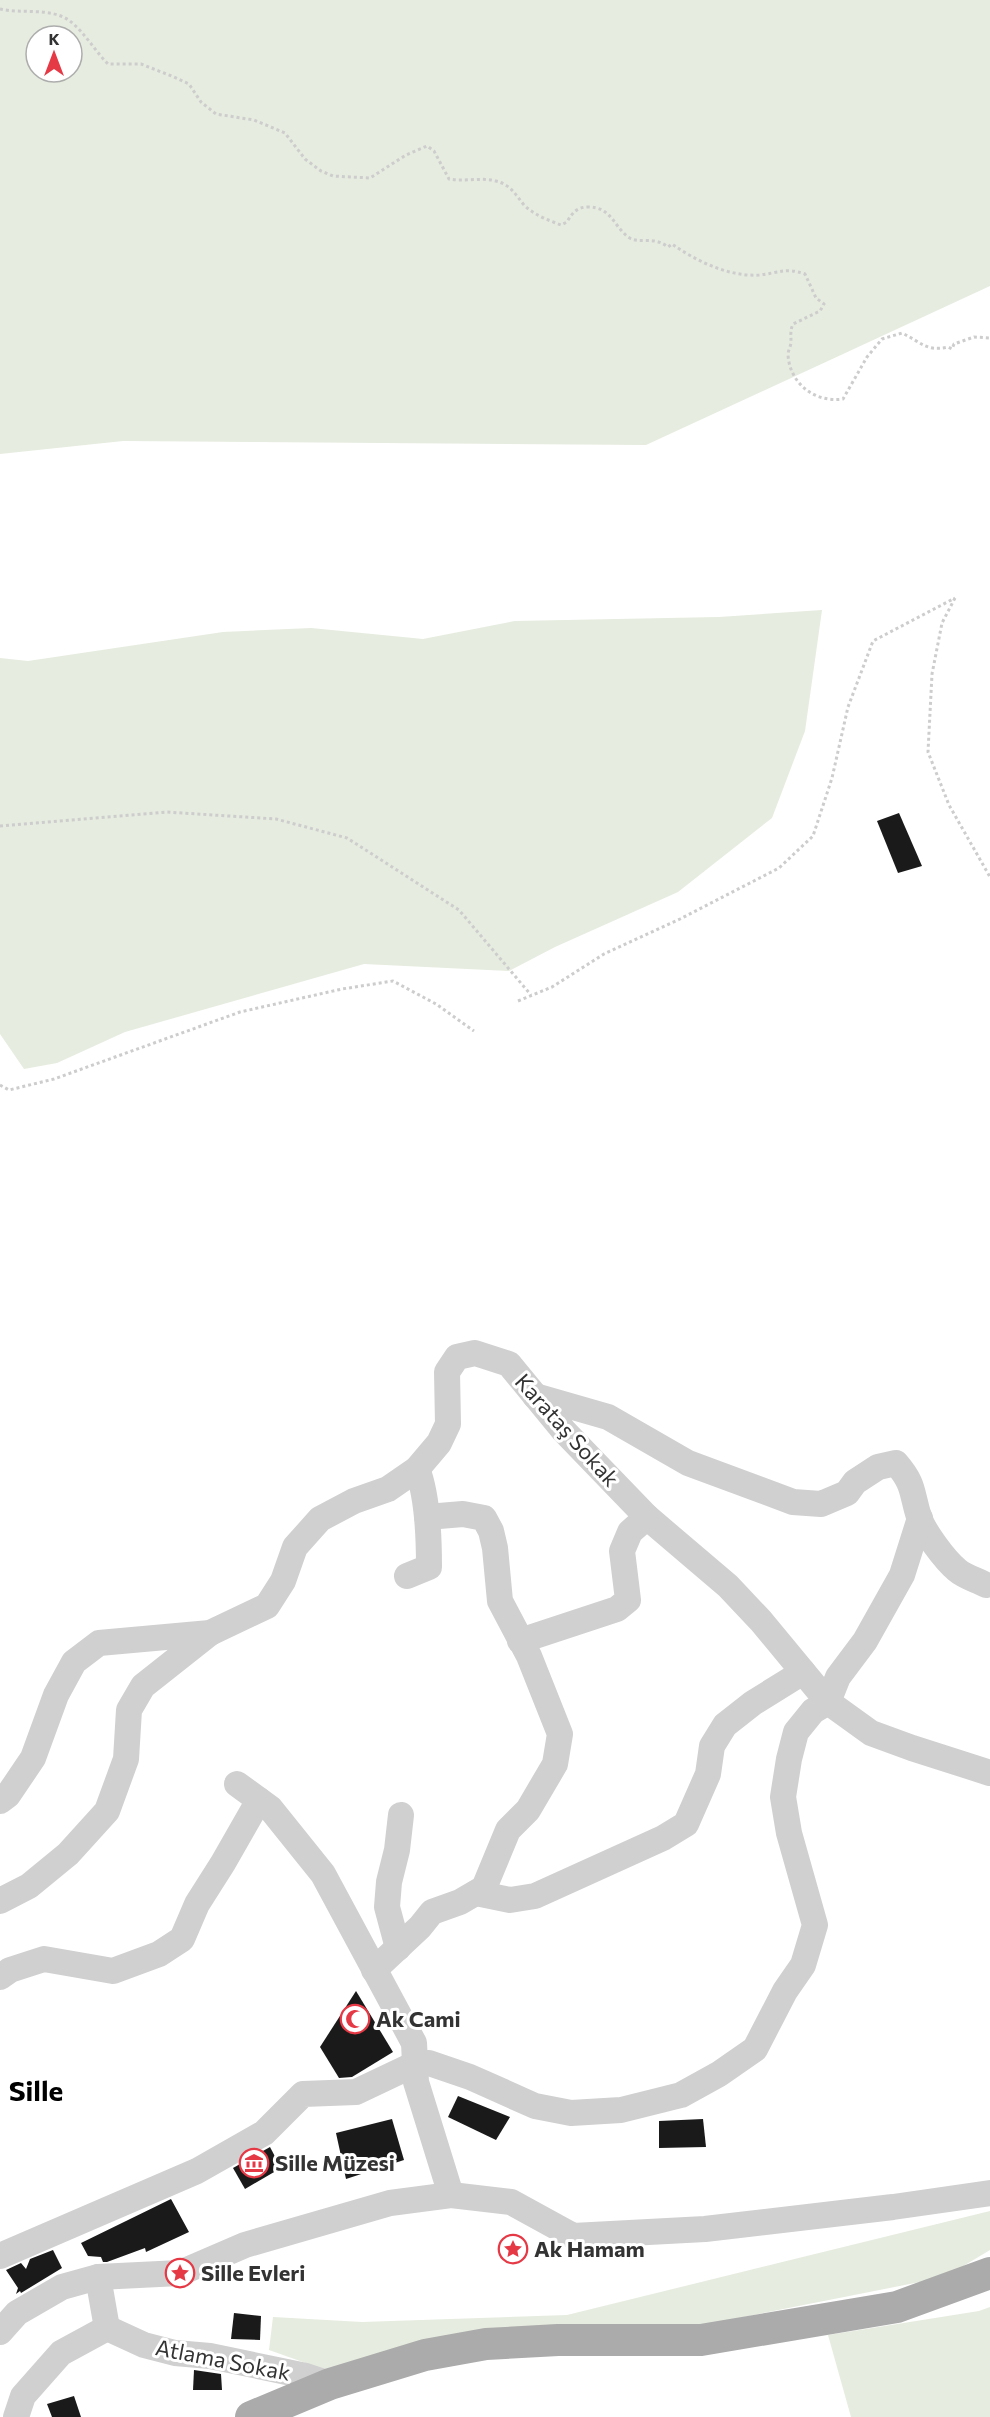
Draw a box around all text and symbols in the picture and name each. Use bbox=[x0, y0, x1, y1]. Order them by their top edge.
north arrow bbox=[24, 24, 84, 84]
text: K bbox=[48, 29, 60, 48]
street label: Karataş Sokak bbox=[510, 1368, 625, 1492]
mosque icon: Ak Cami bbox=[339, 2003, 371, 2035]
place label: Ak Cami bbox=[376, 2005, 461, 2032]
district label: Sille bbox=[9, 2073, 63, 2107]
museum icon: Sille Müzesi bbox=[238, 2147, 270, 2179]
place label: Sille Müzesi bbox=[275, 2149, 395, 2176]
place icon: Ak Hamam bbox=[497, 2233, 529, 2265]
place label: Ak Hamam bbox=[534, 2235, 645, 2262]
place icon: Sille Evleri bbox=[164, 2257, 196, 2289]
place label: Sille Evleri bbox=[201, 2259, 305, 2286]
street label: Atlama Sokak bbox=[153, 2333, 293, 2386]

